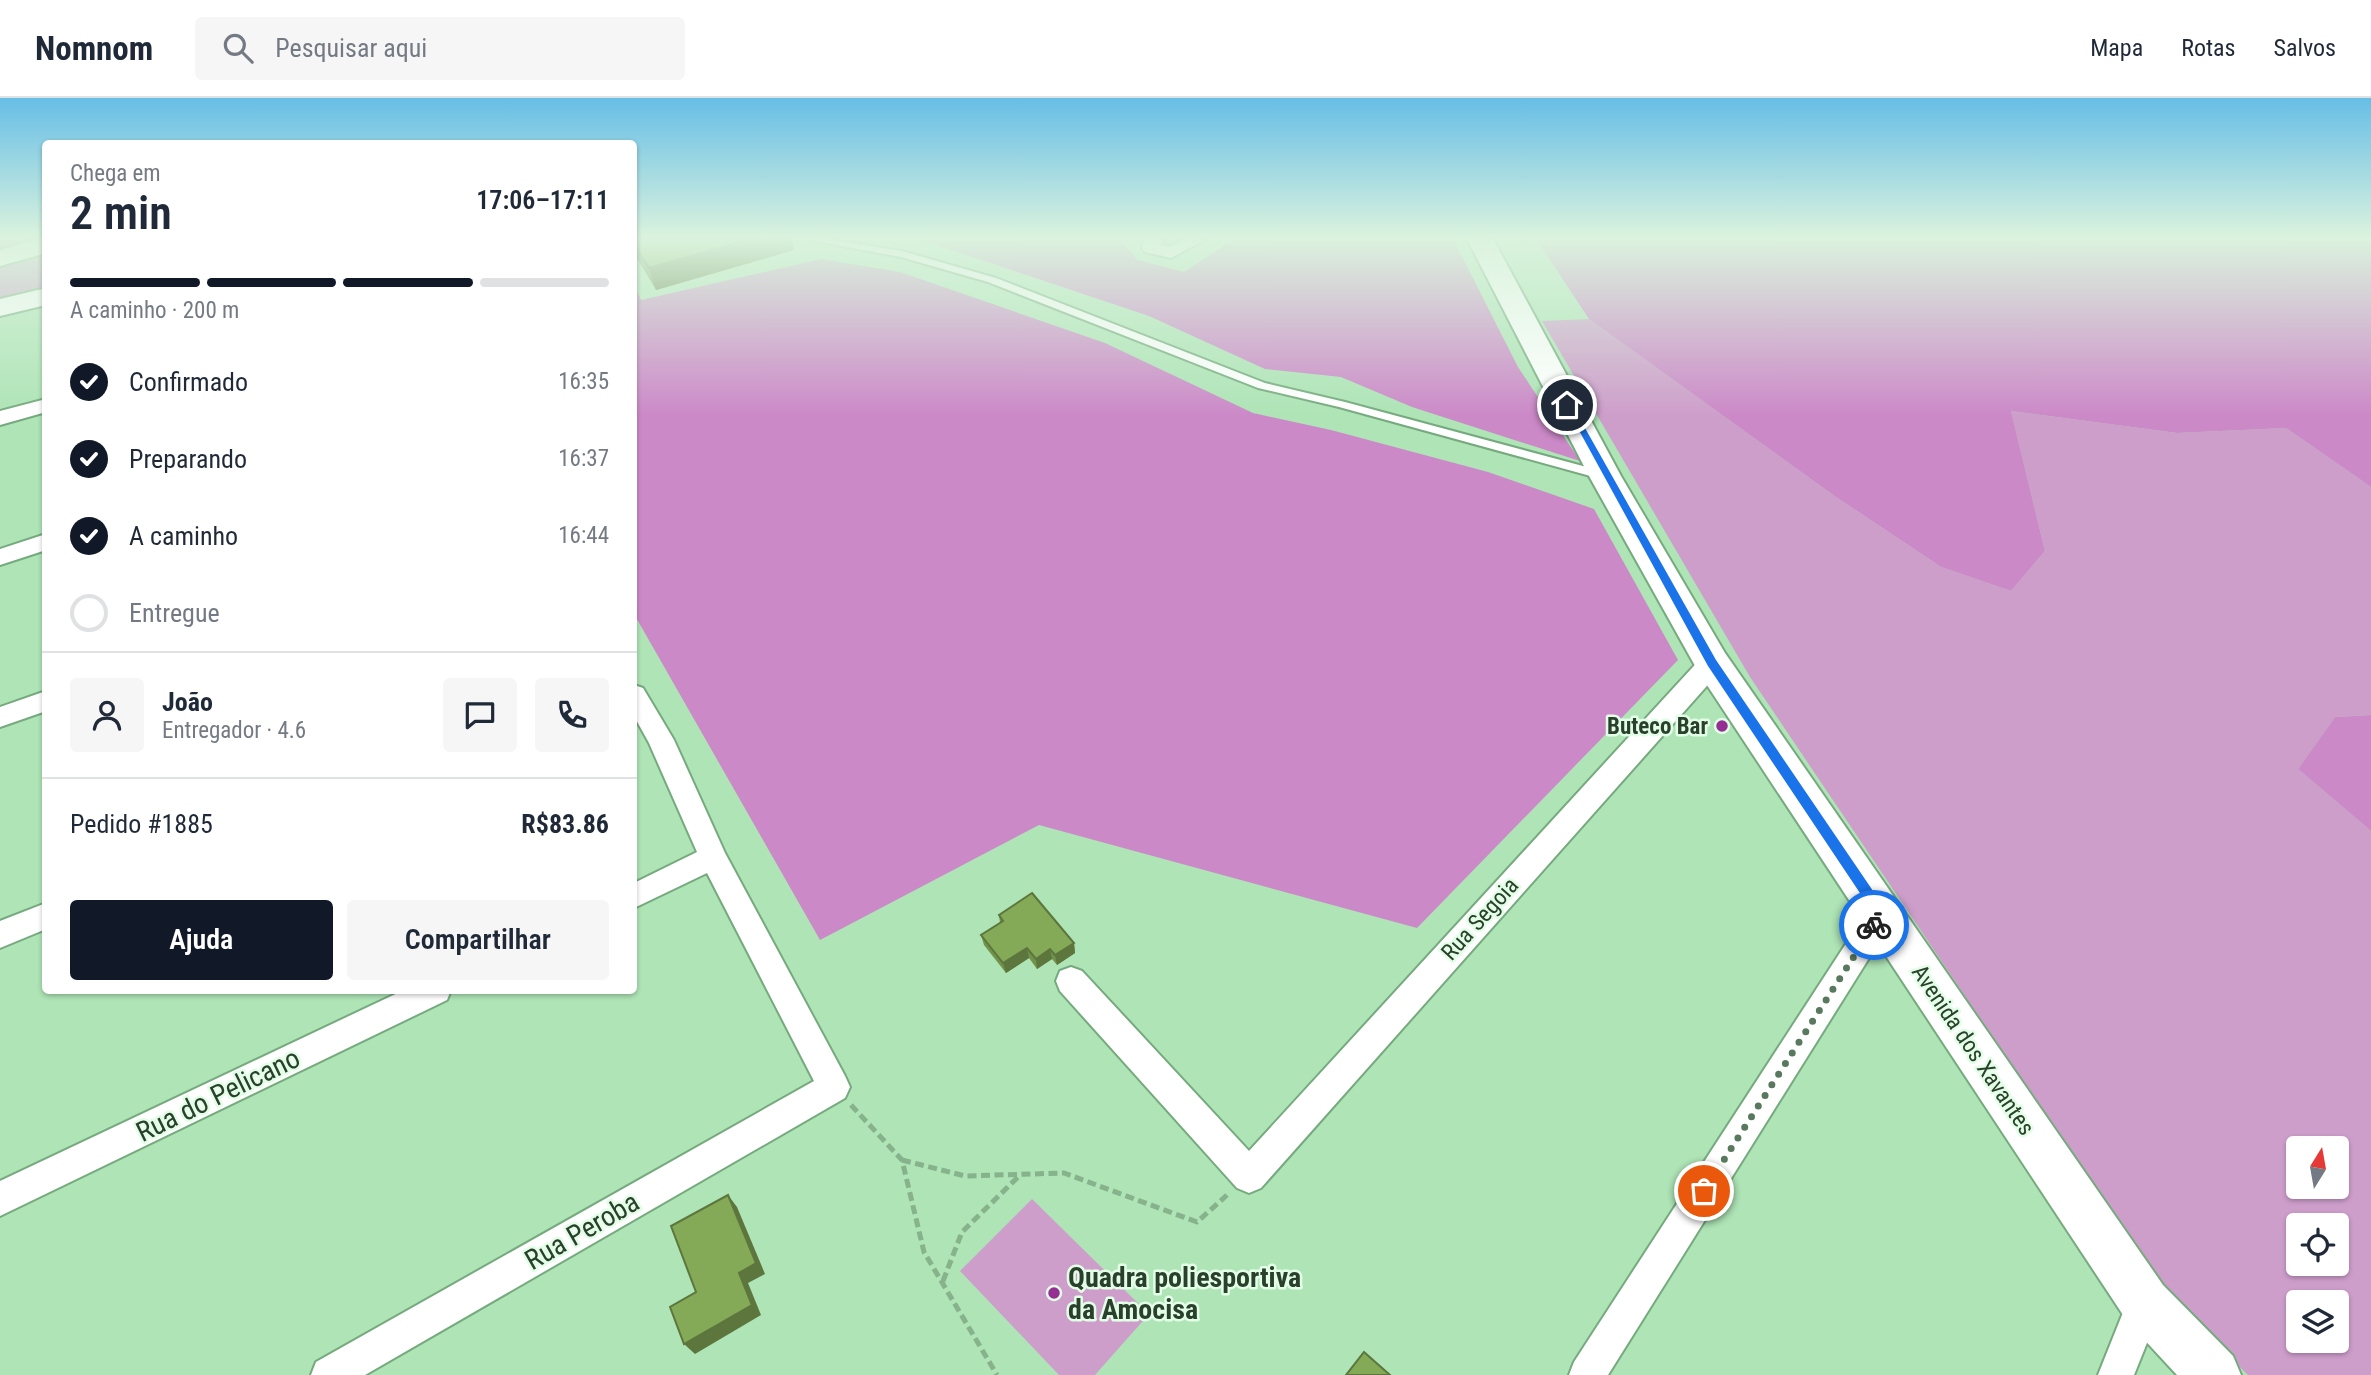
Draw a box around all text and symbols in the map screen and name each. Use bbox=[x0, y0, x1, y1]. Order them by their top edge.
search box bbox=[195, 17, 685, 80]
text: Nomnom bbox=[35, 29, 153, 68]
icon: search bbox=[219, 29, 257, 67]
text: Pesquisar aqui bbox=[275, 33, 427, 63]
text: Mapa bbox=[2090, 34, 2143, 62]
text: Rotas bbox=[2181, 34, 2235, 62]
text: Salvos bbox=[2273, 34, 2336, 62]
text: Chega em bbox=[70, 160, 161, 187]
text: 17:06–17:11 bbox=[476, 185, 609, 215]
text: 2 min bbox=[70, 186, 172, 240]
text: A caminho · 200 m bbox=[70, 297, 239, 324]
icon: check bbox=[70, 363, 108, 401]
text: Confirmado bbox=[129, 367, 248, 397]
text: 16:35 bbox=[558, 368, 609, 395]
pin bbox=[1537, 375, 1597, 435]
icon: home bbox=[1548, 386, 1586, 424]
icon: check bbox=[70, 440, 108, 478]
text: Preparando bbox=[129, 444, 247, 474]
text: 16:37 bbox=[558, 445, 609, 472]
icon: check bbox=[70, 517, 108, 555]
text: A caminho bbox=[129, 521, 238, 551]
text: 16:44 bbox=[558, 522, 609, 549]
text: Entregue bbox=[129, 598, 220, 628]
button: person bbox=[70, 678, 144, 752]
button: chat bbox=[443, 678, 517, 752]
button: phone bbox=[535, 678, 609, 752]
text: João bbox=[162, 687, 213, 717]
place label: Buteco Bar bbox=[1607, 713, 1708, 740]
text: Entregador · 4.6 bbox=[162, 717, 306, 744]
marker: Buteco Bar bbox=[1714, 718, 1730, 734]
text: Pedido #1885 bbox=[70, 809, 213, 839]
text: R$83.86 bbox=[521, 809, 609, 839]
street label: Rua Segoia bbox=[1436, 872, 1524, 966]
courier bbox=[1839, 890, 1909, 960]
button: Ajuda bbox=[70, 900, 333, 980]
button: Compartilhar bbox=[347, 900, 609, 980]
icon: bike bbox=[1855, 906, 1893, 944]
street label: Avenida dos Xavantes bbox=[1906, 960, 2040, 1140]
street label: Rua do Pelicano bbox=[131, 1041, 305, 1149]
north arrow bbox=[2286, 1136, 2348, 1199]
map controls bbox=[2286, 1136, 2349, 1353]
pin bbox=[1674, 1161, 1734, 1221]
icon: bag bbox=[1685, 1172, 1723, 1210]
street label: Rua Peroba bbox=[519, 1185, 645, 1277]
button: locate bbox=[2286, 1213, 2349, 1276]
place label: Quadra poliesportiva da Amocisa bbox=[1068, 1261, 1301, 1326]
marker: Quadra poliesportiva da Amocisa bbox=[1046, 1285, 1062, 1301]
button: layers bbox=[2286, 1290, 2349, 1353]

